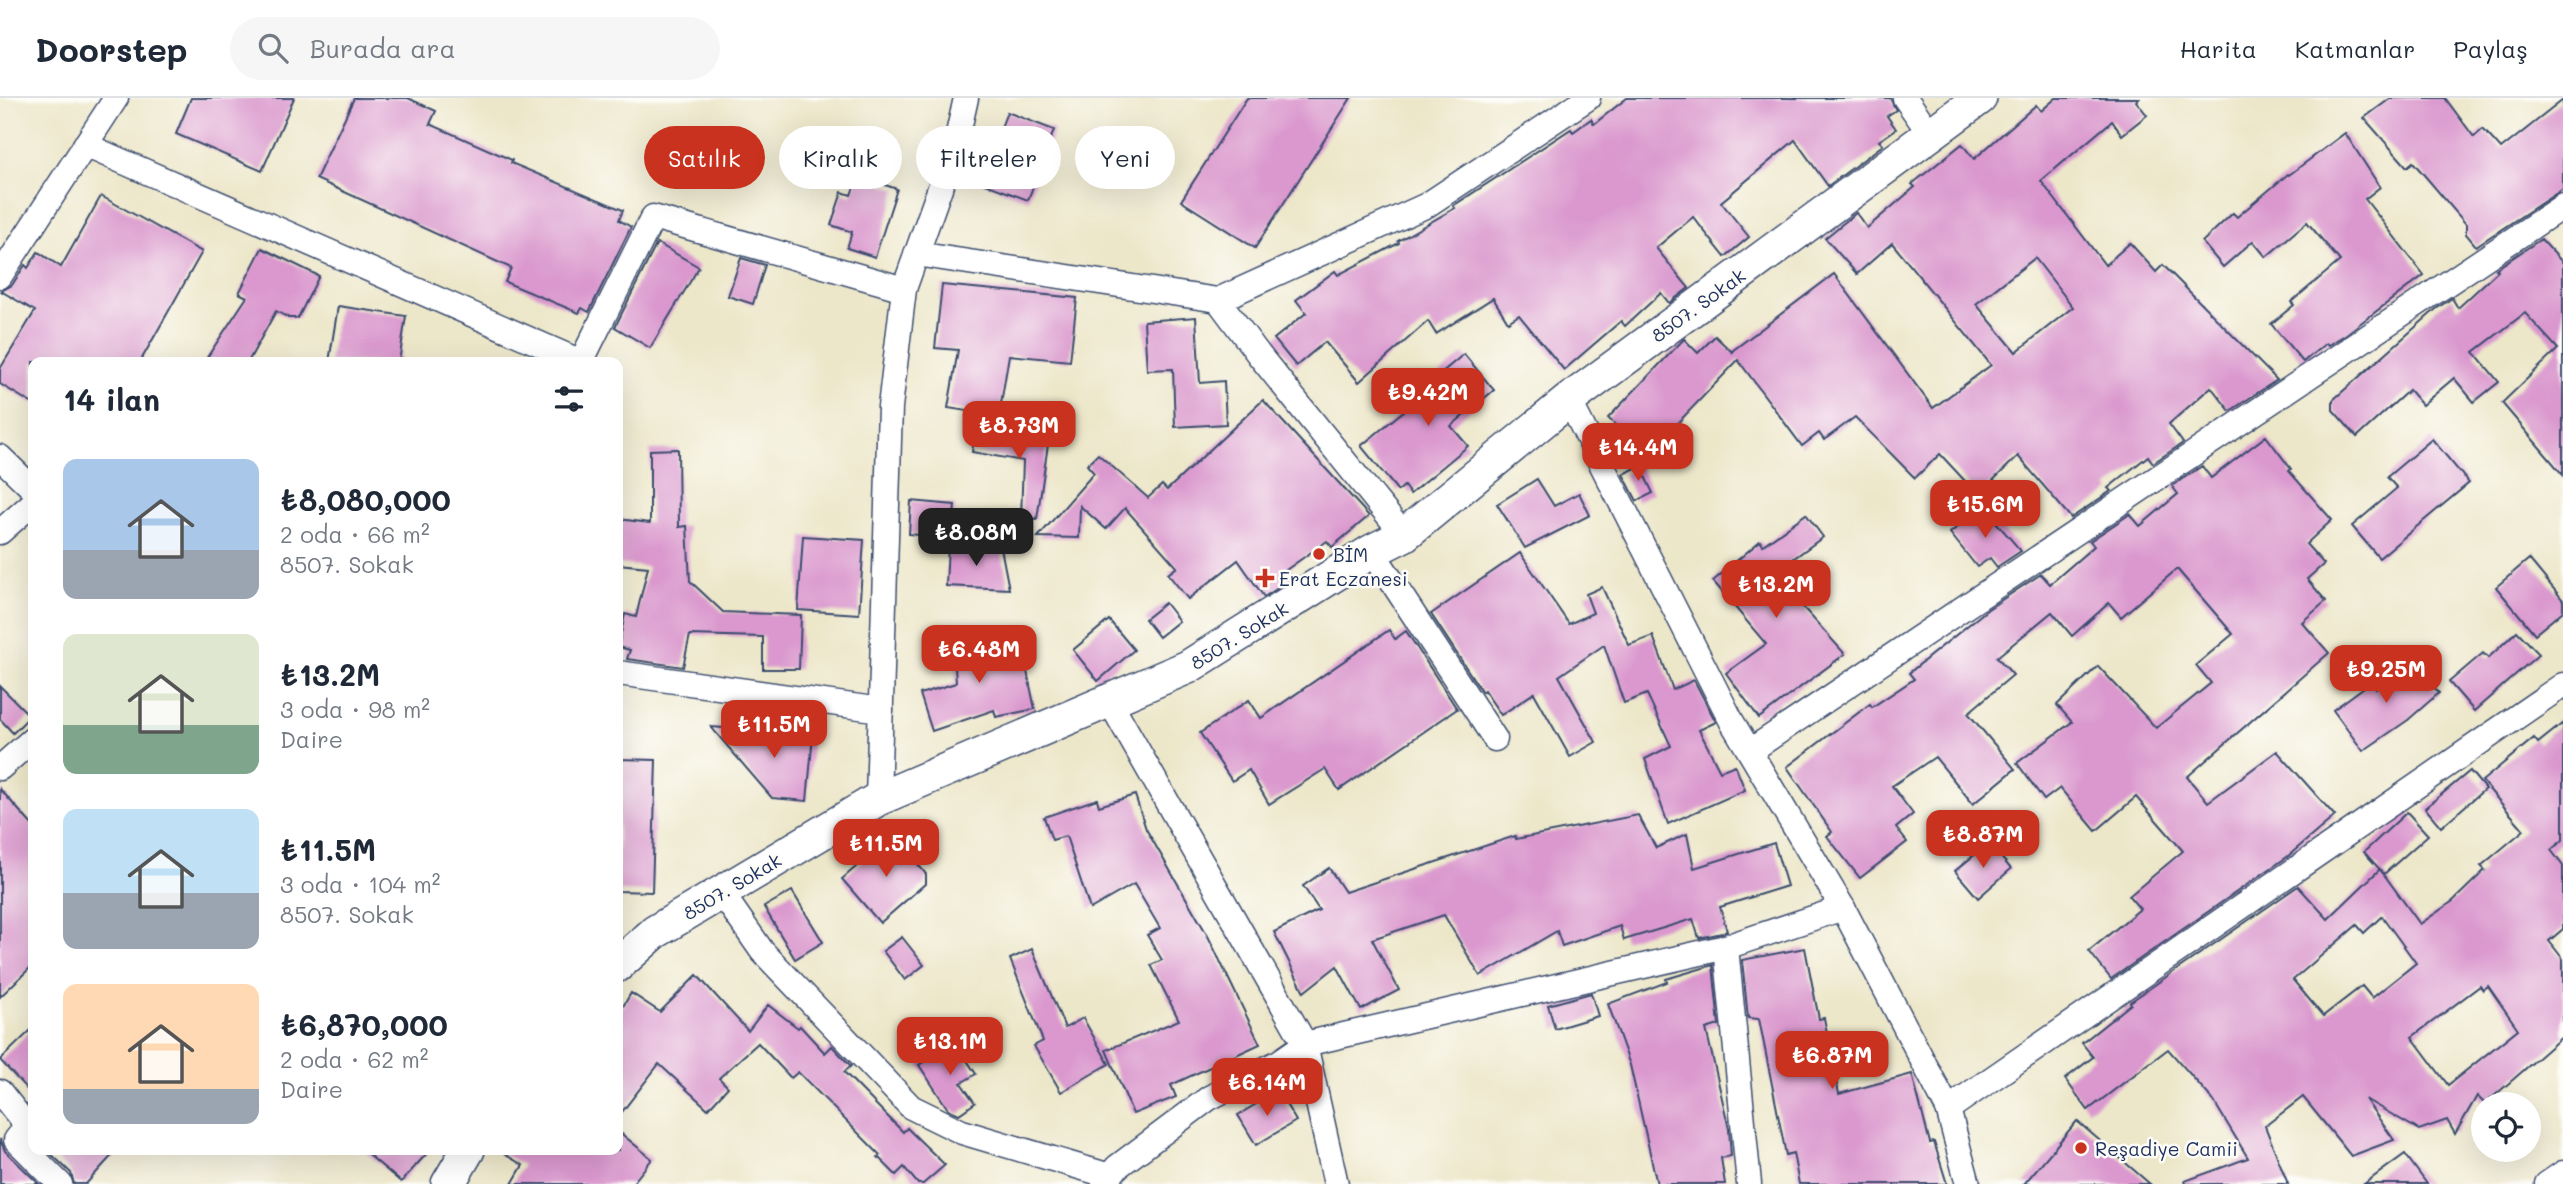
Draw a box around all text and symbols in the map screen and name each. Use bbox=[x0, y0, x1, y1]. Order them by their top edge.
search box bbox=[230, 17, 720, 80]
text: Doorstep bbox=[35, 27, 188, 70]
icon: search bbox=[254, 29, 292, 67]
text: Burada ara bbox=[310, 31, 456, 65]
text: Harita bbox=[2180, 33, 2257, 64]
text: Katmanlar bbox=[2295, 33, 2415, 64]
text: Paylaş bbox=[2453, 33, 2528, 64]
chip: Satılık bbox=[644, 126, 765, 189]
chip: Kiralık bbox=[779, 126, 902, 189]
chip: Filtreler bbox=[916, 126, 1061, 189]
chip: Yeni bbox=[1075, 126, 1175, 189]
street label: 8507. Sokak bbox=[1646, 262, 1750, 348]
pin: ₺9.42M bbox=[1371, 368, 1485, 428]
text: ₺9.42M bbox=[1387, 376, 1469, 406]
text: 14 ilan bbox=[63, 379, 160, 419]
icon: filters bbox=[550, 380, 588, 418]
pin: ₺8.73M bbox=[962, 402, 1076, 461]
text: ₺8.73M bbox=[979, 409, 1059, 439]
pin: ₺14.4M bbox=[1581, 424, 1695, 483]
text: ₺14.4M bbox=[1598, 431, 1678, 461]
text: ₺8,080,000 bbox=[280, 479, 451, 519]
pin: ₺15.6M bbox=[1928, 480, 2042, 540]
icon: home bbox=[119, 487, 203, 571]
text: ₺15.6M bbox=[1946, 488, 2024, 518]
pin: ₺8.08M bbox=[919, 508, 1033, 568]
text: ₺8.08M bbox=[934, 516, 1018, 546]
text: 2 oda · 66 m² bbox=[280, 519, 430, 549]
place label: BİM bbox=[1333, 542, 1368, 567]
marker: BİM bbox=[1311, 546, 1327, 562]
text: 8507. Sokak bbox=[280, 549, 414, 579]
pin: ₺13.2M bbox=[1719, 560, 1833, 620]
place label: Erat Eczanesi bbox=[1279, 566, 1408, 591]
text: ₺13.2M bbox=[1738, 568, 1814, 598]
marker: Erat Eczanesi bbox=[1257, 570, 1273, 586]
street label: 8507. Sokak bbox=[1186, 595, 1292, 675]
pin: ₺6.48M bbox=[922, 626, 1036, 685]
text: ₺6.48M bbox=[938, 633, 1020, 663]
pin: ₺9.25M bbox=[2329, 646, 2443, 705]
text: ₺9.25M bbox=[2346, 653, 2426, 683]
text: ₺13.2M bbox=[280, 654, 380, 694]
icon: home bbox=[119, 662, 203, 746]
text: 3 oda · 98 m² bbox=[280, 694, 430, 724]
pin: ₺11.5M bbox=[717, 700, 831, 760]
text: ₺11.5M bbox=[737, 708, 811, 738]
text: Daire bbox=[280, 724, 343, 754]
pin: ₺8.87M bbox=[1926, 810, 2040, 870]
text: ₺8.87M bbox=[1942, 818, 2024, 848]
pin: ₺11.5M bbox=[829, 820, 943, 879]
text: ₺11.5M bbox=[849, 827, 923, 857]
text: ₺11.5M bbox=[280, 829, 376, 869]
icon: home bbox=[119, 837, 203, 921]
street label: 8507. Sokak bbox=[678, 847, 786, 925]
text: 3 oda · 104 m² bbox=[280, 869, 441, 899]
text: 8507. Sokak bbox=[280, 899, 414, 929]
text: ₺6,870,000 bbox=[280, 1004, 448, 1044]
icon: home bbox=[119, 1012, 203, 1096]
pin: ₺13.1M bbox=[893, 1018, 1007, 1077]
text: ₺13.1M bbox=[913, 1025, 987, 1055]
pin: ₺6.87M bbox=[1775, 1032, 1889, 1091]
text: ₺6.87M bbox=[1791, 1039, 1873, 1069]
text: 2 oda · 62 m² bbox=[280, 1044, 429, 1074]
pin: ₺6.14M bbox=[1210, 1058, 1324, 1118]
text: ₺6.14M bbox=[1228, 1066, 1306, 1096]
text: Daire bbox=[280, 1074, 343, 1104]
map controls bbox=[2471, 1092, 2541, 1162]
button: locate bbox=[2471, 1092, 2541, 1162]
place label: Reşadiye Camii bbox=[2095, 1136, 2238, 1161]
marker: Reşadiye Camii bbox=[2073, 1140, 2089, 1156]

